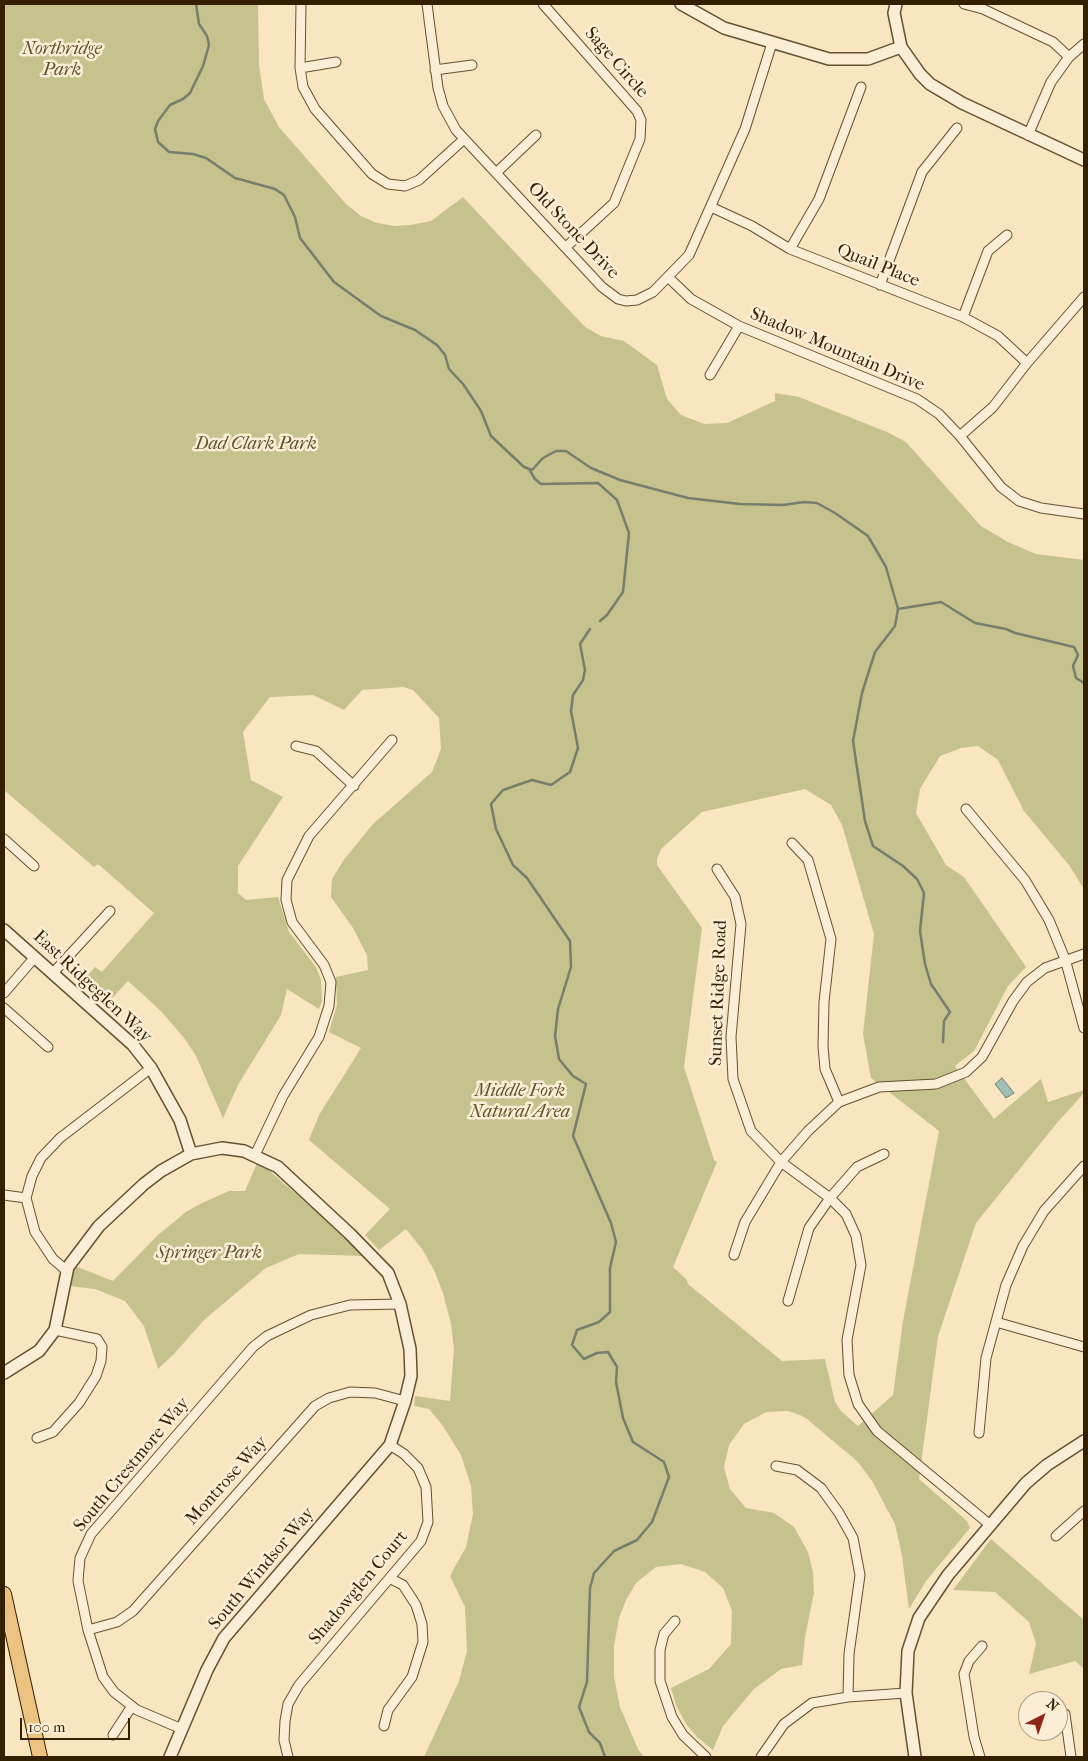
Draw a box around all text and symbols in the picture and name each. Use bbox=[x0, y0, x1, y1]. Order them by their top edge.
street label: Sage Circle bbox=[579, 23, 653, 103]
park label: Northridge Park bbox=[22, 39, 102, 82]
street label: Old Stone Drive bbox=[523, 178, 623, 284]
street label: Quail Place bbox=[833, 240, 923, 292]
street label: Shadow Mountain Drive bbox=[746, 303, 928, 397]
park label: Dad Clark Park bbox=[195, 434, 317, 456]
street label: Sunset Ridge Road bbox=[706, 920, 732, 1066]
street label: East Ridgeglen Way bbox=[28, 926, 156, 1048]
park label: Middle Fork Natural Area bbox=[470, 1081, 570, 1124]
park label: Springer Park bbox=[156, 1243, 262, 1265]
street label: South Crestmore Way bbox=[70, 1393, 194, 1537]
street label: Montrose Way bbox=[181, 1432, 273, 1530]
street label: South Windsor Way bbox=[205, 1503, 319, 1635]
street label: Shadowglen Court bbox=[305, 1526, 413, 1650]
north arrow bbox=[1018, 1691, 1068, 1741]
text: N bbox=[1043, 1695, 1062, 1715]
scale bar bbox=[22, 1708, 132, 1740]
text: 100 m bbox=[28, 1718, 66, 1736]

